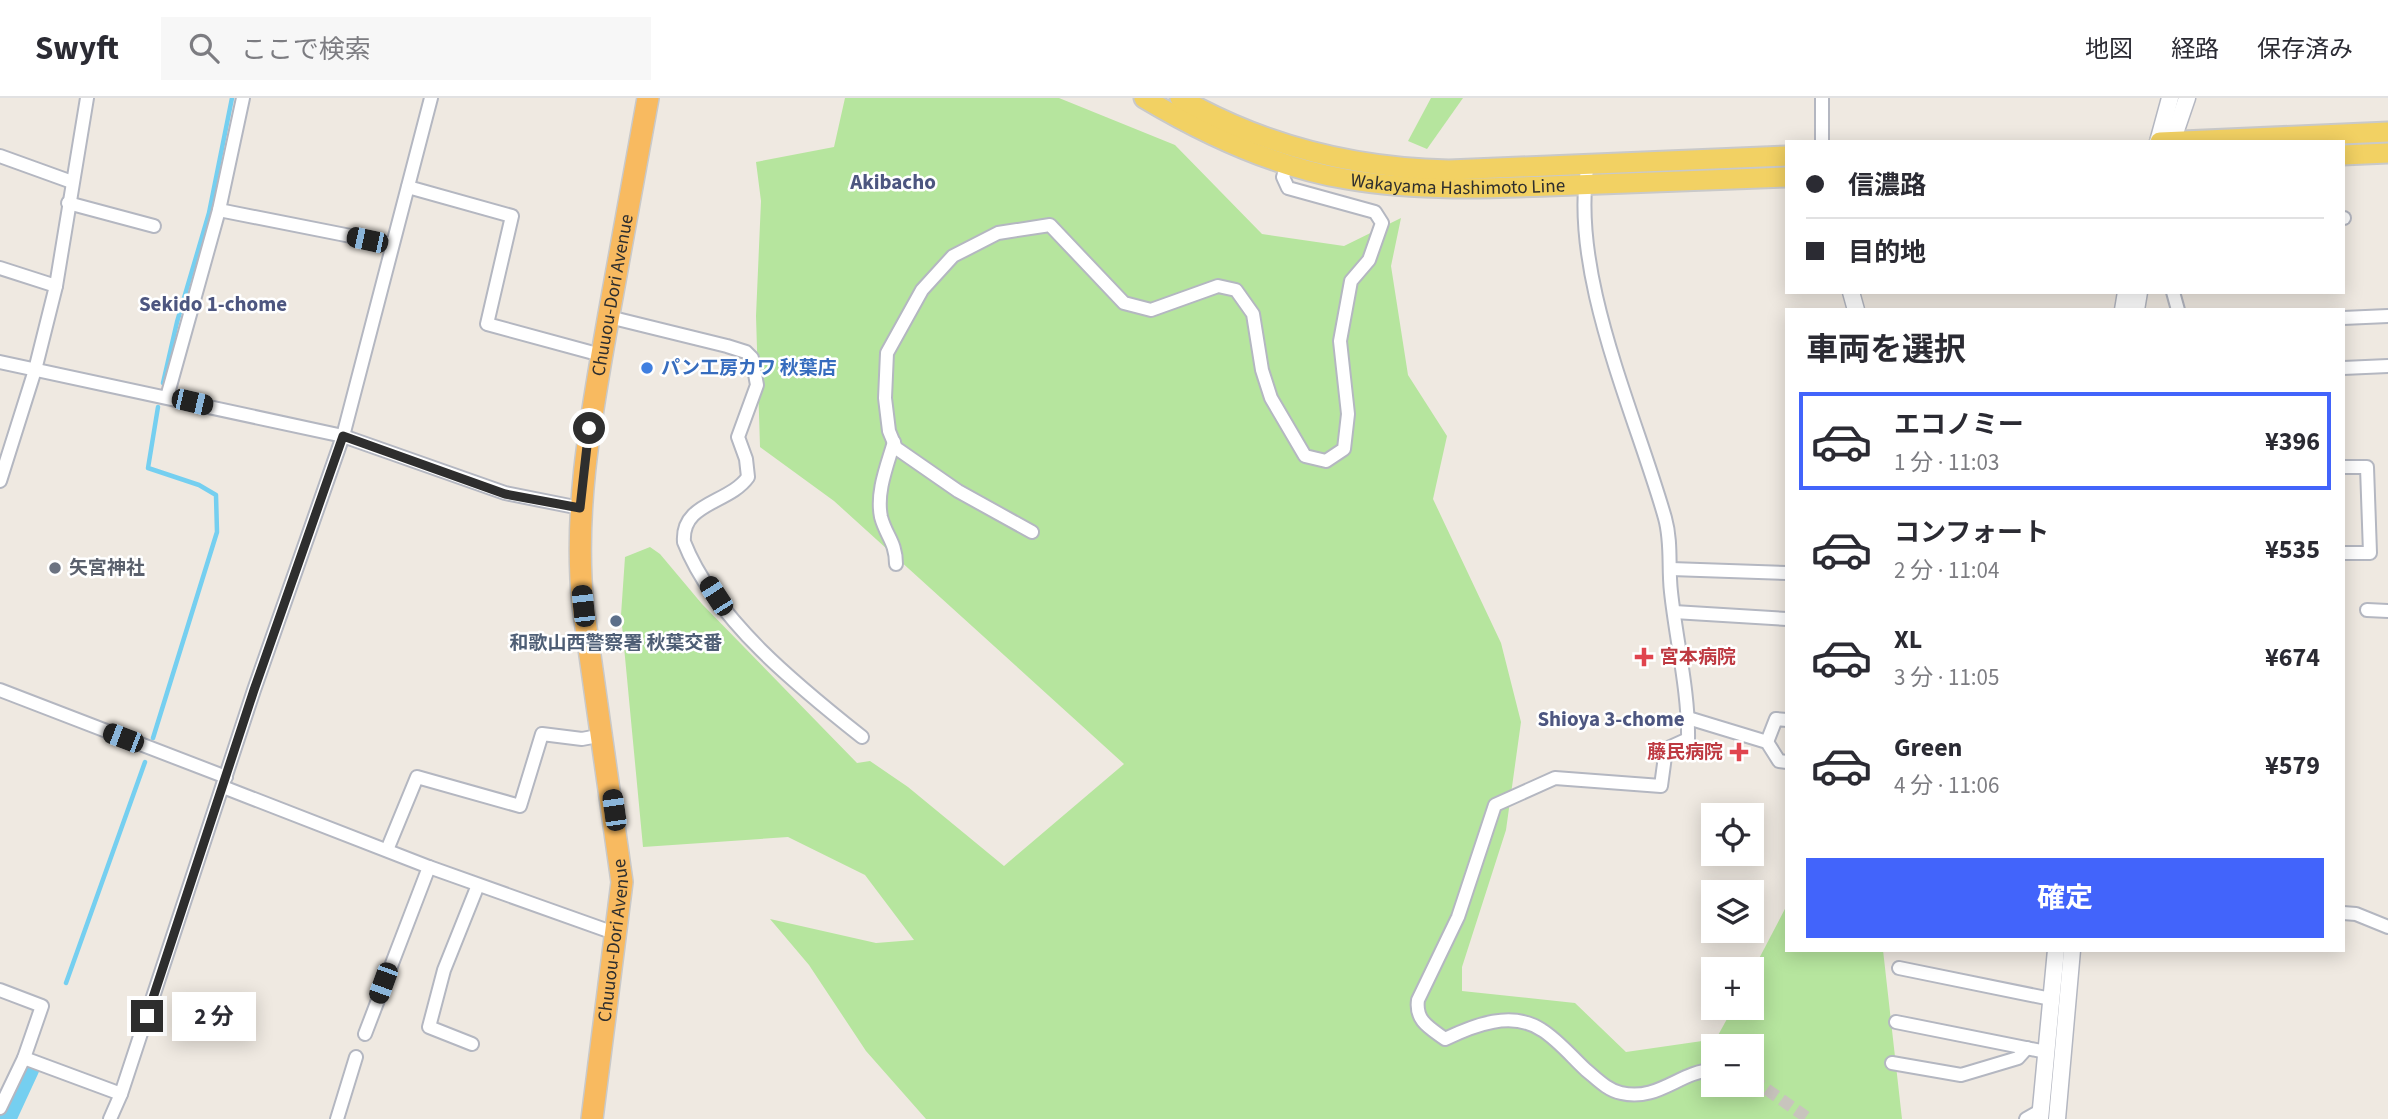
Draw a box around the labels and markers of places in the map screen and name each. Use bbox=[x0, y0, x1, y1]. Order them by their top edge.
place label: パン工房カワ 秋葉店 bbox=[661, 355, 837, 382]
marker: パン工房カワ 秋葉店 bbox=[639, 360, 655, 376]
place label: 矢宮神社 bbox=[69, 555, 145, 582]
marker: 矢宮神社 bbox=[47, 560, 63, 576]
marker: 和歌山西警察署 秋葉交番 bbox=[608, 613, 624, 629]
place label: 和歌山西警察署 秋葉交番 bbox=[510, 630, 722, 657]
place label: 宮本病院 bbox=[1660, 644, 1736, 671]
marker: 宮本病院 bbox=[1634, 647, 1654, 667]
place label: 藤民病院 bbox=[1647, 739, 1723, 766]
marker: 藤民病院 bbox=[1729, 742, 1749, 762]

